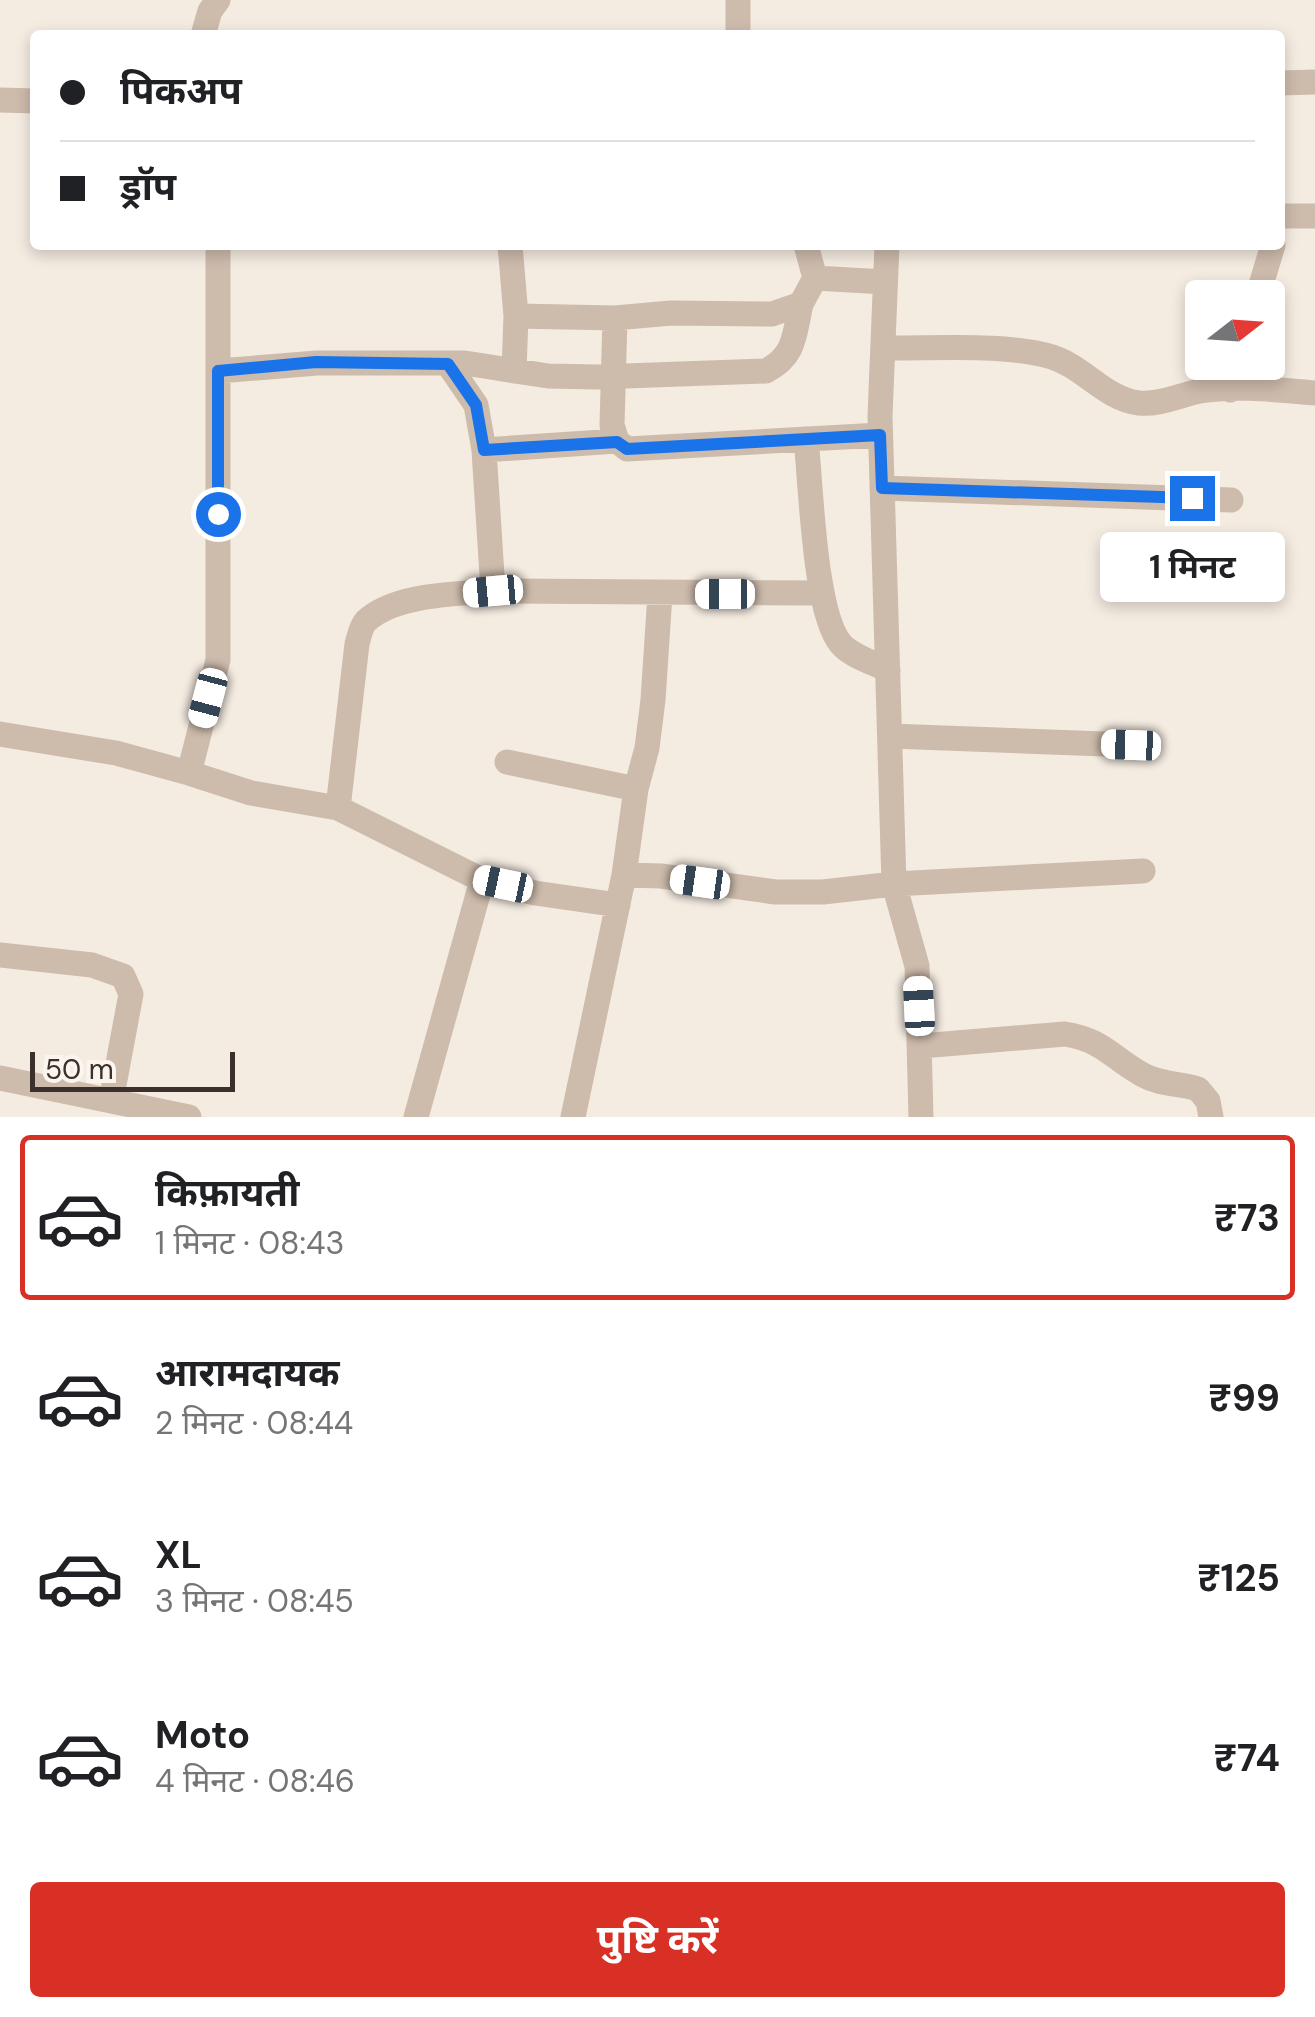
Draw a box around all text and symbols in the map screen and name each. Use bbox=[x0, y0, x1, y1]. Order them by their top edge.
text: पिकअप bbox=[120, 66, 242, 116]
text: ड्रॉप bbox=[120, 162, 176, 212]
north arrow bbox=[1185, 280, 1285, 380]
map controls bbox=[1185, 280, 1285, 380]
route end bbox=[1170, 476, 1215, 521]
route start bbox=[196, 492, 241, 537]
callout: 1 मिनट bbox=[1100, 533, 1284, 603]
text: 1 मिनट bbox=[1149, 546, 1236, 588]
car bbox=[462, 573, 524, 609]
car bbox=[695, 579, 755, 609]
car bbox=[186, 665, 230, 731]
car bbox=[1100, 729, 1162, 761]
car bbox=[471, 863, 535, 905]
car bbox=[668, 863, 732, 901]
car bbox=[902, 975, 936, 1037]
scale bar bbox=[30, 1047, 235, 1092]
text: 50 m bbox=[45, 1051, 114, 1088]
text: किफ़ायती bbox=[155, 1168, 299, 1218]
icon: car bbox=[35, 1173, 125, 1263]
text: ₹73 bbox=[1214, 1193, 1280, 1243]
text: 1 मिनट · 08:43 bbox=[155, 1222, 344, 1264]
text: आरामदायक bbox=[155, 1348, 339, 1398]
icon: car bbox=[35, 1353, 125, 1443]
text: ₹99 bbox=[1208, 1373, 1280, 1423]
text: 2 मिनट · 08:44 bbox=[155, 1402, 353, 1444]
text: XL bbox=[155, 1530, 202, 1580]
icon: car bbox=[35, 1533, 125, 1623]
text: ₹125 bbox=[1197, 1553, 1280, 1603]
text: 3 मिनट · 08:45 bbox=[155, 1580, 354, 1622]
text: Moto bbox=[155, 1710, 250, 1760]
icon: car bbox=[35, 1713, 125, 1803]
text: ₹74 bbox=[1214, 1733, 1280, 1783]
text: 4 मिनट · 08:46 bbox=[155, 1760, 355, 1802]
button: पुष्टि करें bbox=[30, 1882, 1285, 1997]

